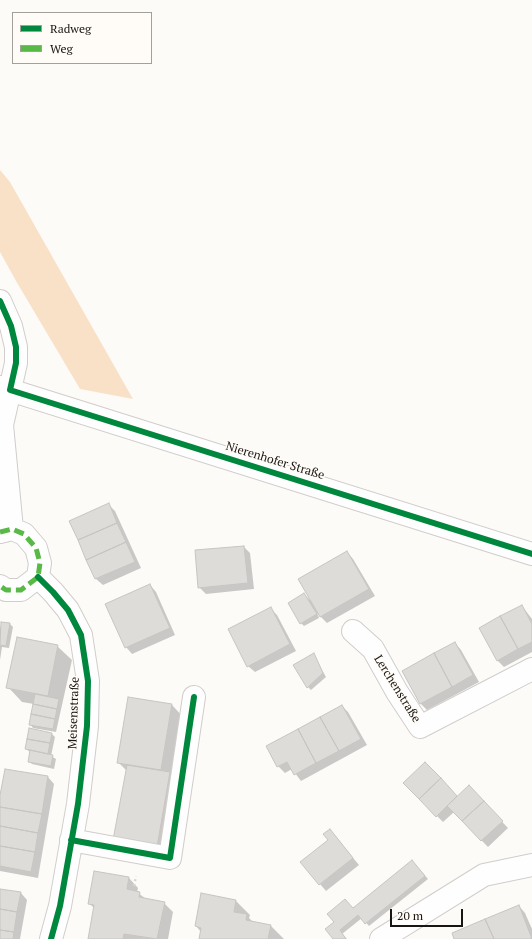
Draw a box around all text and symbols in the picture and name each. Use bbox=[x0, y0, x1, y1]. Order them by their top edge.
legend bbox=[12, 12, 152, 64]
text: Radweg bbox=[50, 21, 91, 36]
text: Weg bbox=[50, 41, 73, 56]
street label: Nierenhofer Straße bbox=[224, 439, 326, 483]
street label: Lerchenstraße bbox=[370, 653, 424, 725]
street label: Meisenstraße bbox=[66, 677, 82, 749]
scale bar bbox=[392, 901, 465, 927]
text: 20 m bbox=[397, 908, 423, 923]

